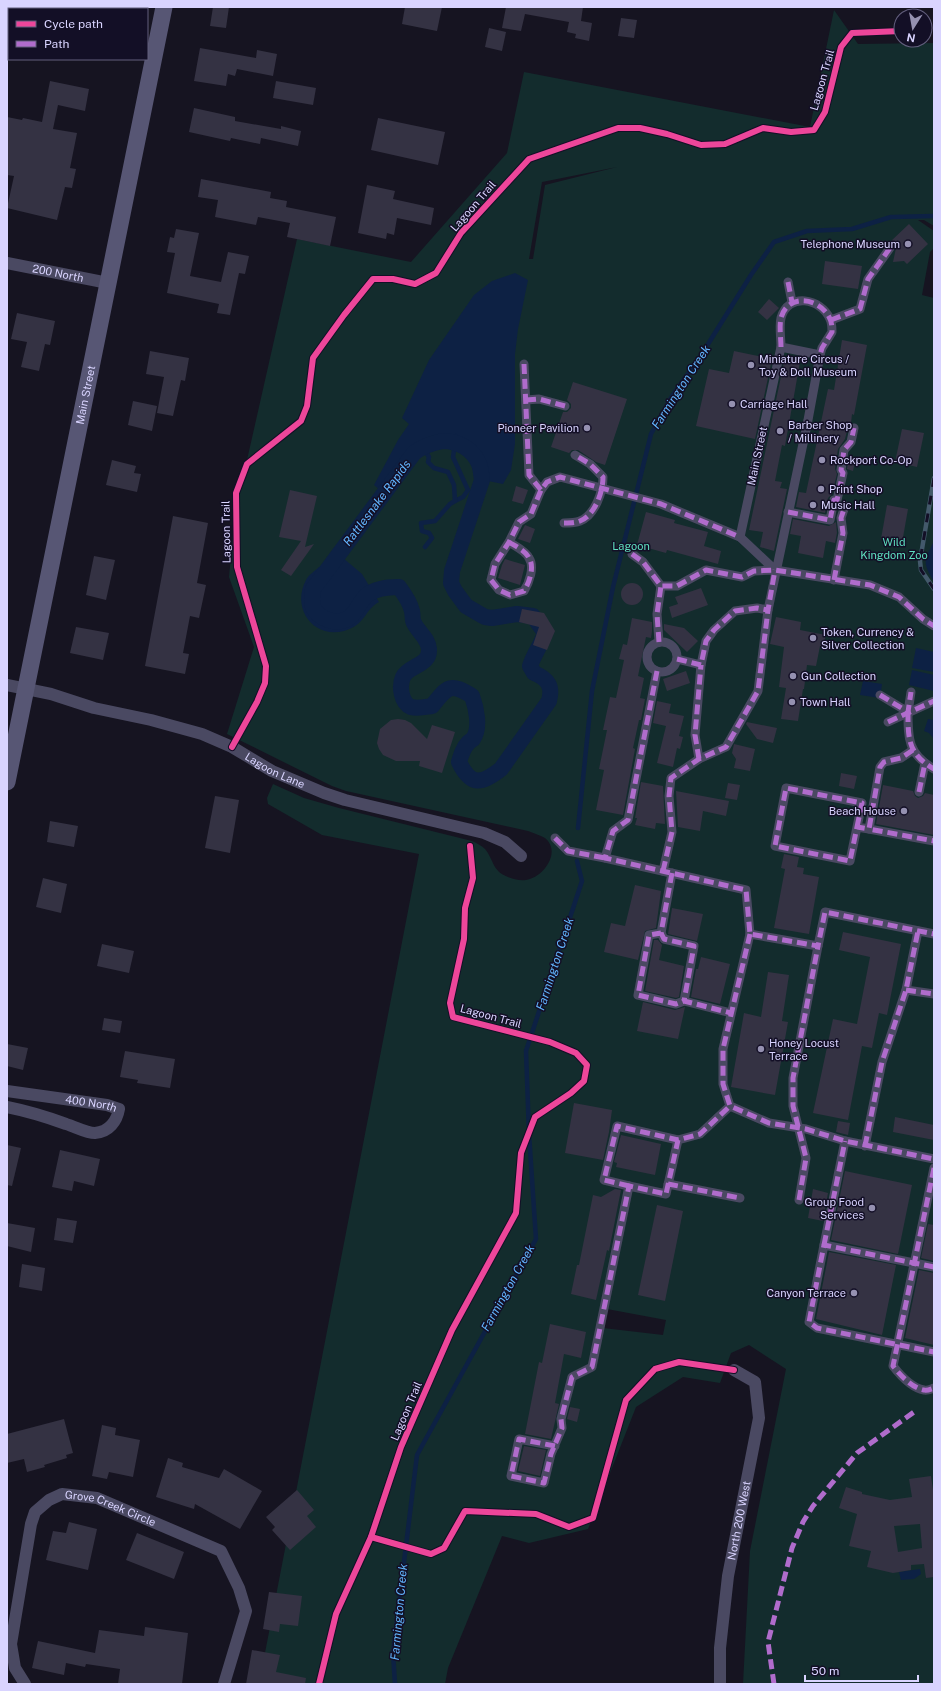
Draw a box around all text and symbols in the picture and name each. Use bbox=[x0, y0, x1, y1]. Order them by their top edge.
legend bbox=[8, 8, 148, 60]
north arrow bbox=[893, 8, 933, 48]
text: Cycle path bbox=[44, 17, 103, 31]
text: N bbox=[906, 31, 916, 45]
text: Path bbox=[44, 37, 70, 51]
street label: Lagoon Trail bbox=[808, 48, 836, 112]
street label: Lagoon Trail bbox=[448, 178, 498, 234]
place label: Telephone Museum bbox=[801, 238, 900, 250]
marker: Telephone Museum bbox=[903, 239, 913, 249]
street label: 200 North bbox=[31, 262, 85, 284]
water label: Farmington Creek bbox=[649, 342, 714, 431]
place label: Miniature Circus / Toy & Doll Museum bbox=[759, 353, 857, 378]
marker: Miniature Circus / Toy & Doll Museum bbox=[746, 360, 756, 370]
street label: Main Street bbox=[74, 364, 97, 425]
place label: Carriage Hall bbox=[740, 398, 807, 410]
marker: Carriage Hall bbox=[727, 399, 737, 409]
place label: Barber Shop / Millinery bbox=[788, 419, 852, 444]
place label: Pioneer Pavilion bbox=[498, 422, 579, 434]
marker: Pioneer Pavilion bbox=[582, 423, 592, 433]
street label: Main Street bbox=[745, 426, 769, 486]
marker: Barber Shop / Millinery bbox=[775, 426, 785, 436]
place label: Rockport Co-Op bbox=[830, 454, 912, 466]
marker: Rockport Co-Op bbox=[817, 455, 827, 465]
water label: Rattlesnake Rapids bbox=[340, 457, 414, 548]
place label: Print Shop bbox=[829, 483, 883, 495]
marker: Print Shop bbox=[816, 484, 826, 494]
place label: Music Hall bbox=[821, 499, 875, 511]
street label: Lagoon Trail bbox=[219, 500, 233, 564]
marker: Music Hall bbox=[808, 500, 818, 510]
park label: Wild Kingdom Zoo bbox=[860, 536, 928, 561]
park label: Lagoon bbox=[612, 540, 650, 552]
place label: Token, Currency & Silver Collection bbox=[821, 626, 914, 651]
marker: Token, Currency & Silver Collection bbox=[808, 633, 818, 643]
place label: Gun Collection bbox=[801, 670, 876, 682]
marker: Gun Collection bbox=[788, 671, 798, 681]
place label: Town Hall bbox=[800, 696, 851, 708]
marker: Town Hall bbox=[787, 697, 797, 707]
street label: Lagoon Lane bbox=[243, 750, 307, 790]
place label: Beach House bbox=[829, 805, 896, 817]
marker: Beach House bbox=[899, 806, 909, 816]
water label: Farmington Creek bbox=[533, 915, 577, 1012]
street label: Lagoon Trail bbox=[459, 1002, 523, 1030]
place label: Honey Locust Terrace bbox=[769, 1037, 839, 1062]
marker: Honey Locust Terrace bbox=[756, 1044, 766, 1054]
street label: 400 North bbox=[64, 1093, 119, 1114]
place label: Group Food Services bbox=[805, 1196, 864, 1221]
marker: Group Food Services bbox=[867, 1203, 877, 1213]
water label: Farmington Creek bbox=[478, 1242, 538, 1334]
place label: Canyon Terrace bbox=[767, 1287, 846, 1299]
marker: Canyon Terrace bbox=[849, 1288, 859, 1298]
street label: Lagoon Trail bbox=[388, 1380, 424, 1442]
street label: North 200 West bbox=[725, 1480, 753, 1561]
street label: Grove Creek Circle bbox=[64, 1488, 158, 1528]
water label: Farmington Creek bbox=[388, 1563, 410, 1661]
scale bar bbox=[805, 1657, 918, 1683]
text: 50 m bbox=[811, 1664, 839, 1678]

